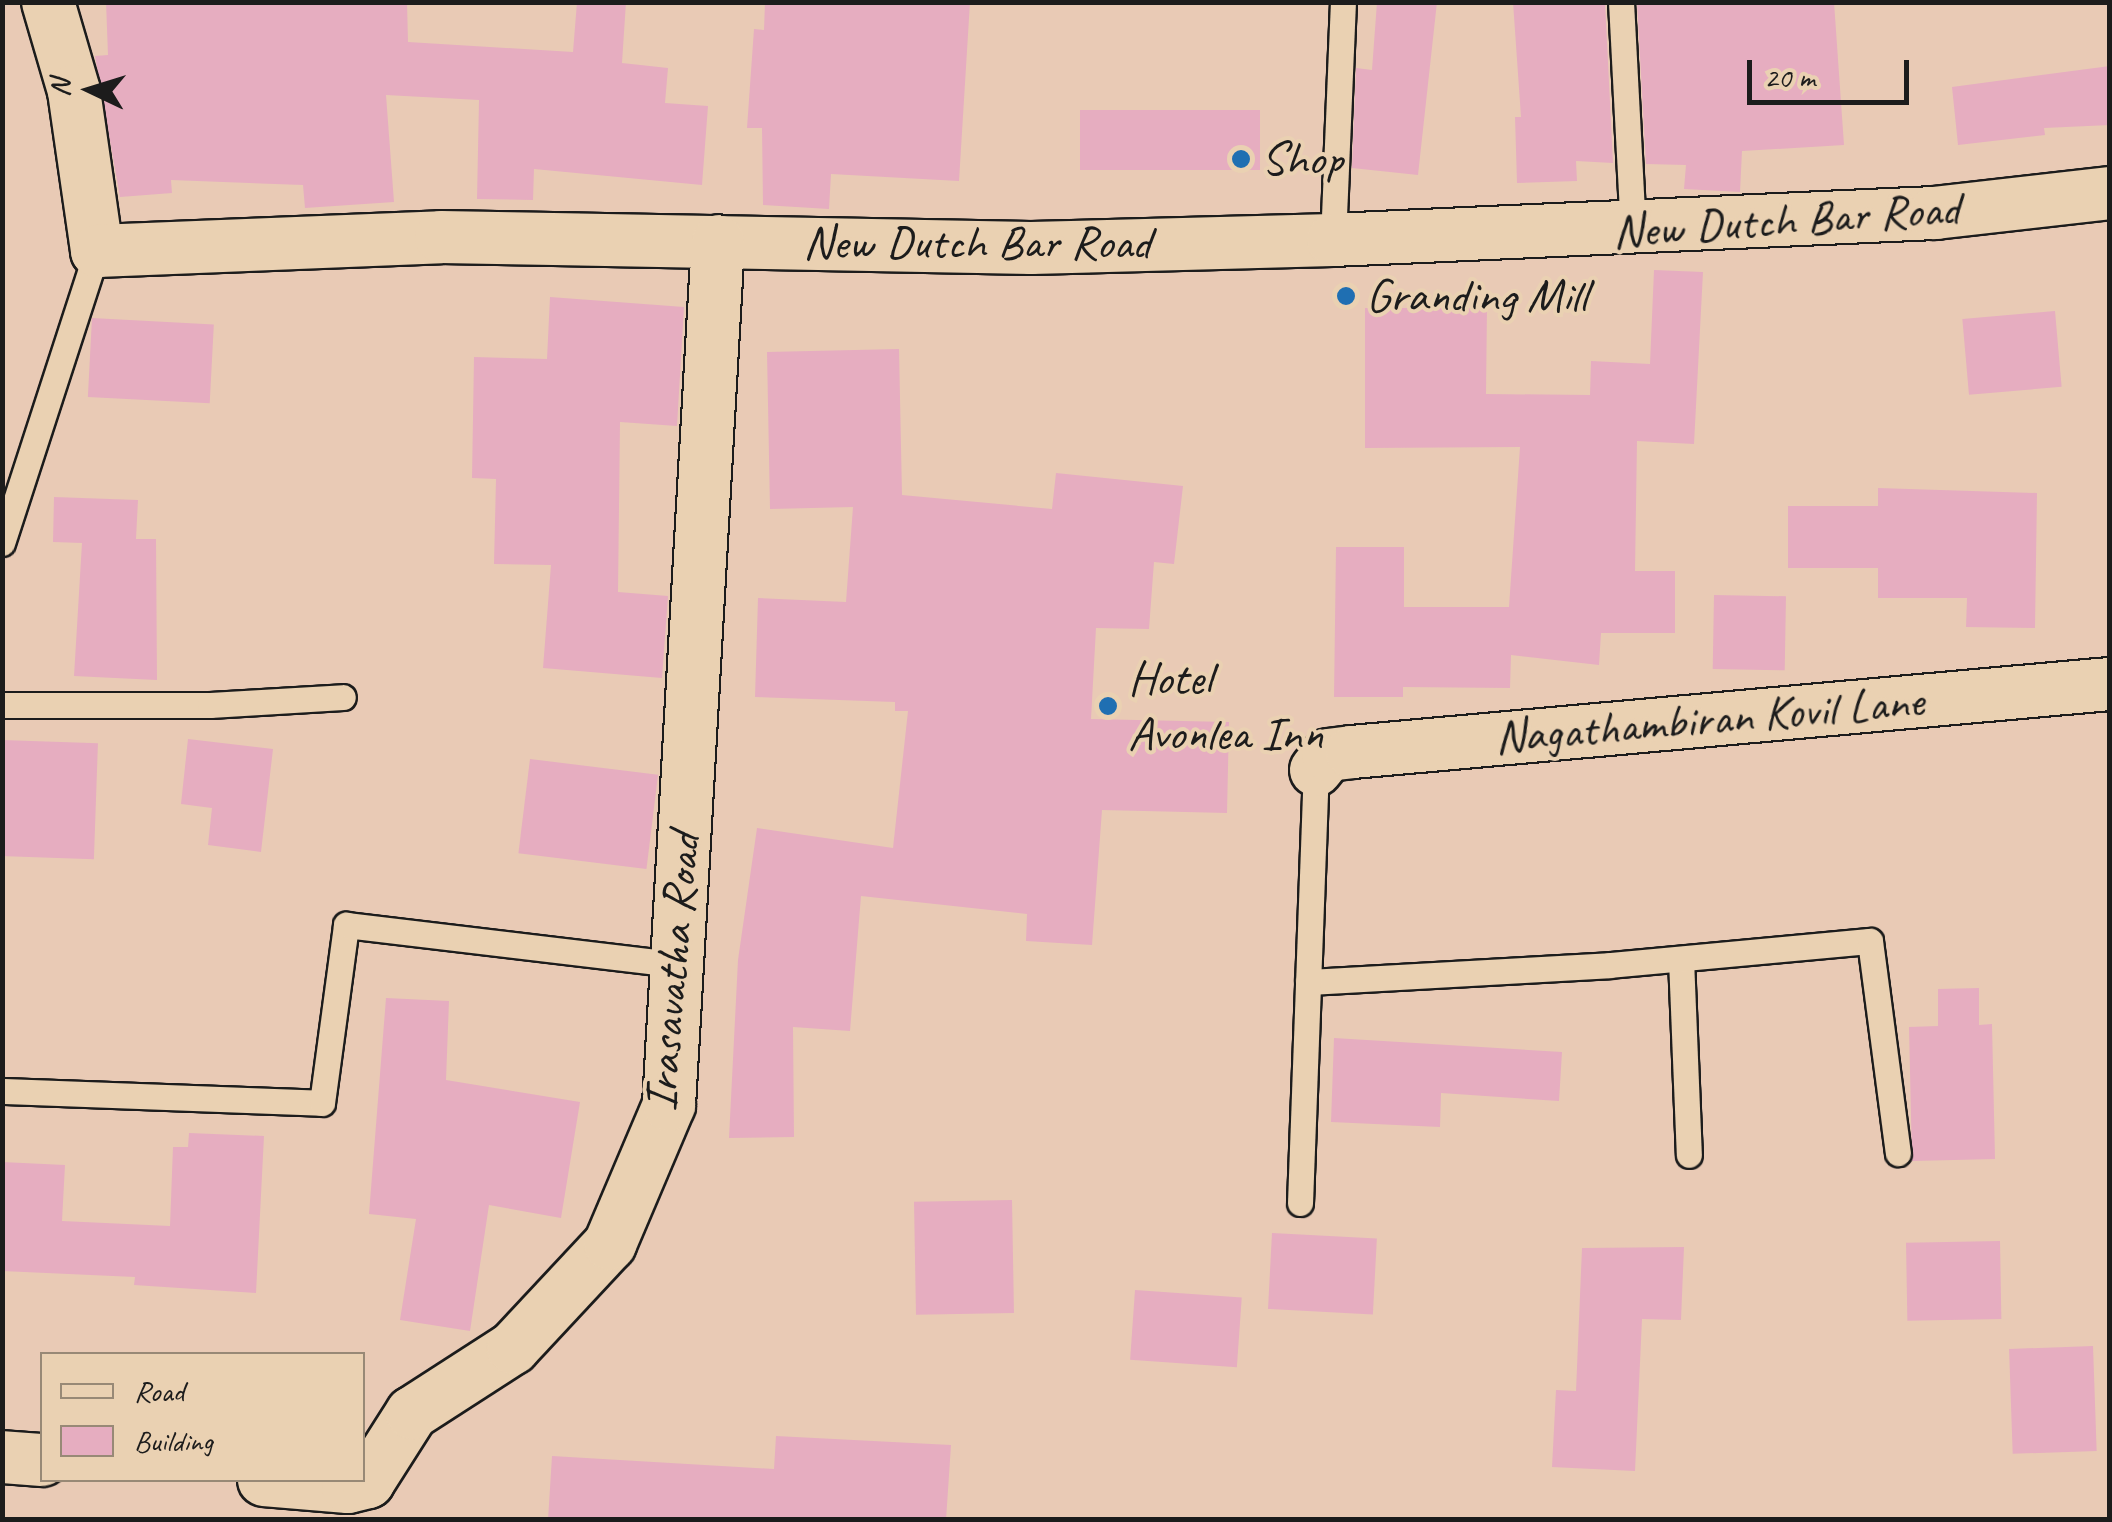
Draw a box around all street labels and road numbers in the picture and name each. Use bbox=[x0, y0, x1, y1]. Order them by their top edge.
street label: New Dutch Bar Road bbox=[1610, 179, 1962, 261]
street label: New Dutch Bar Road bbox=[803, 214, 1151, 272]
street label: Nagathambiran Kovil Lane bbox=[1491, 671, 1927, 767]
street label: Irasavatha Road bbox=[631, 831, 713, 1113]

